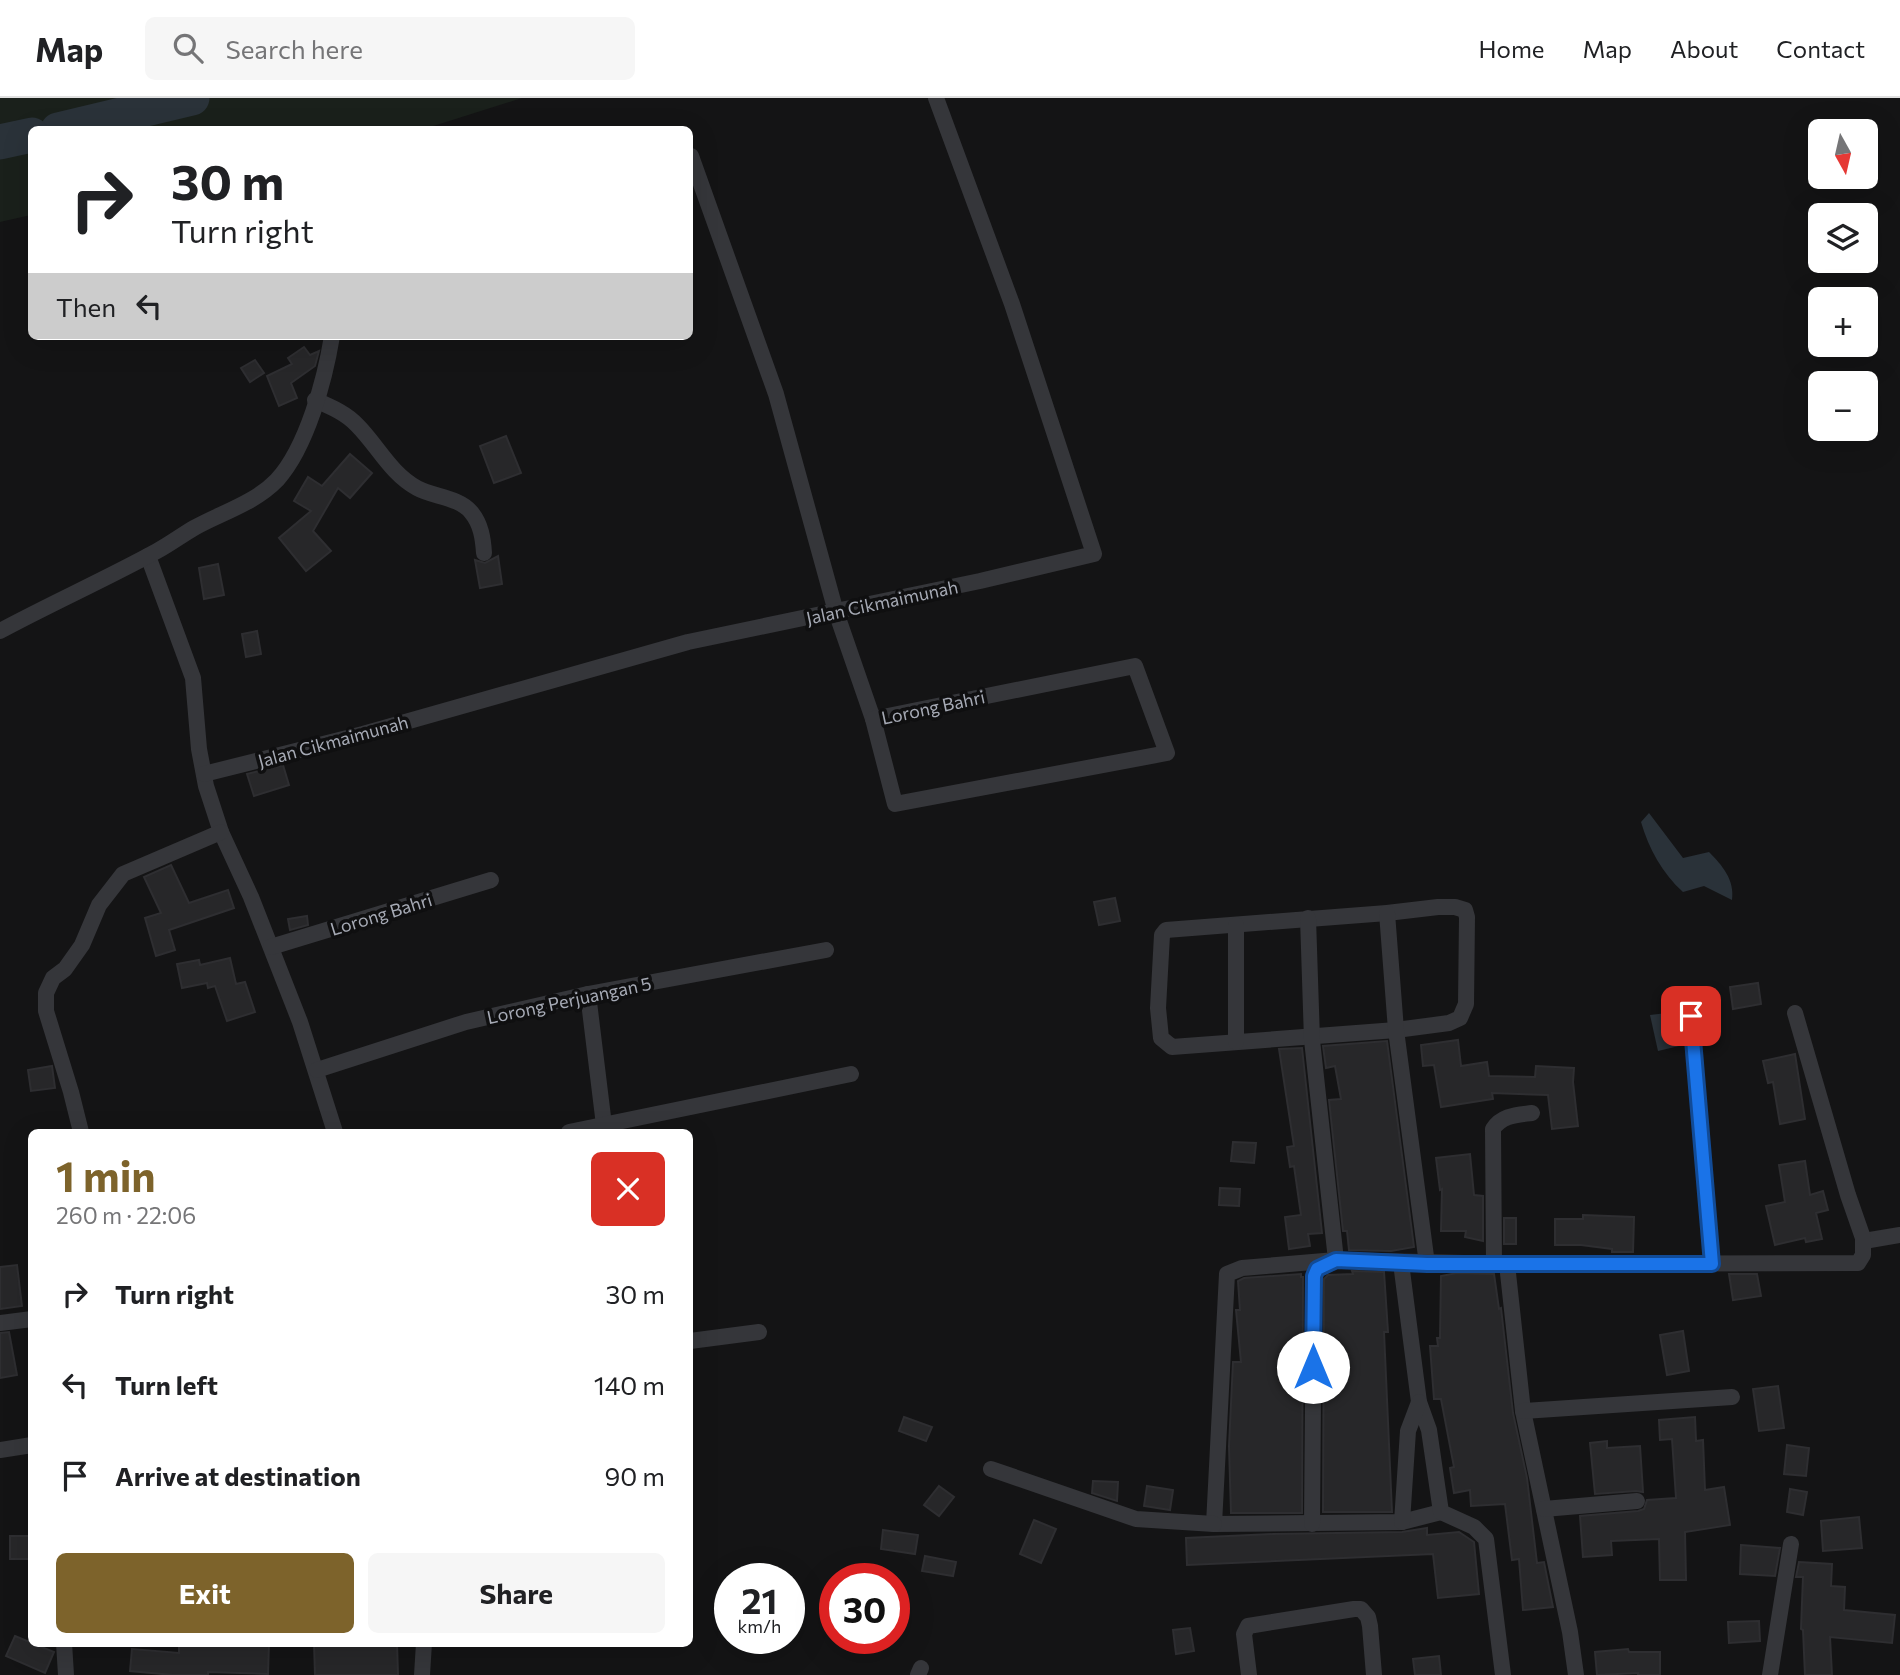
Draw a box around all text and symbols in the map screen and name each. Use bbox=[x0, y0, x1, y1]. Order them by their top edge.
search box bbox=[145, 17, 635, 80]
text: Map bbox=[35, 28, 103, 69]
icon: search bbox=[169, 29, 207, 67]
text: Search here bbox=[225, 33, 363, 64]
text: Home bbox=[1479, 34, 1545, 63]
text: Map bbox=[1583, 34, 1632, 63]
text: About bbox=[1670, 34, 1738, 63]
text: Contact bbox=[1776, 34, 1865, 63]
north arrow bbox=[1808, 119, 1878, 189]
map controls bbox=[1808, 119, 1878, 441]
text: 30 m bbox=[171, 150, 284, 210]
icon: right bbox=[56, 154, 147, 245]
button: layers bbox=[1808, 203, 1878, 273]
text: Turn right bbox=[171, 210, 314, 250]
icon: left bbox=[130, 287, 168, 325]
button: + bbox=[1808, 287, 1878, 357]
text: Then bbox=[56, 291, 116, 322]
button: − bbox=[1808, 371, 1878, 441]
street label: Jalan Cikmaimunah bbox=[804, 575, 960, 629]
street label: Lorong Bahri bbox=[879, 685, 987, 729]
street label: Jalan Cikmaimunah bbox=[255, 710, 411, 772]
street label: Lorong Bahri bbox=[327, 888, 435, 940]
street label: Lorong Perjuangan 5 bbox=[485, 972, 653, 1028]
pin bbox=[1661, 986, 1721, 1046]
icon: arrive bbox=[1672, 997, 1710, 1035]
text: 1 min bbox=[56, 1149, 156, 1201]
button: close bbox=[591, 1152, 665, 1226]
text: 260 m · 22:06 bbox=[56, 1201, 196, 1229]
icon: right bbox=[56, 1275, 94, 1313]
text: Turn right bbox=[115, 1278, 234, 1309]
text: 30 m bbox=[606, 1278, 665, 1309]
position arrow bbox=[1276, 1330, 1350, 1404]
icon: left bbox=[56, 1366, 94, 1404]
text: Turn left bbox=[115, 1369, 218, 1400]
text: 140 m bbox=[594, 1369, 665, 1400]
icon: arrive bbox=[56, 1457, 94, 1495]
text: Arrive at destination bbox=[115, 1460, 361, 1491]
text: 90 m bbox=[605, 1460, 665, 1491]
button: Exit bbox=[56, 1553, 354, 1633]
button: Share bbox=[368, 1553, 665, 1633]
speed limit sign: 30 bbox=[819, 1563, 910, 1654]
text: 21 bbox=[742, 1578, 777, 1621]
text: km/h bbox=[738, 1615, 781, 1637]

